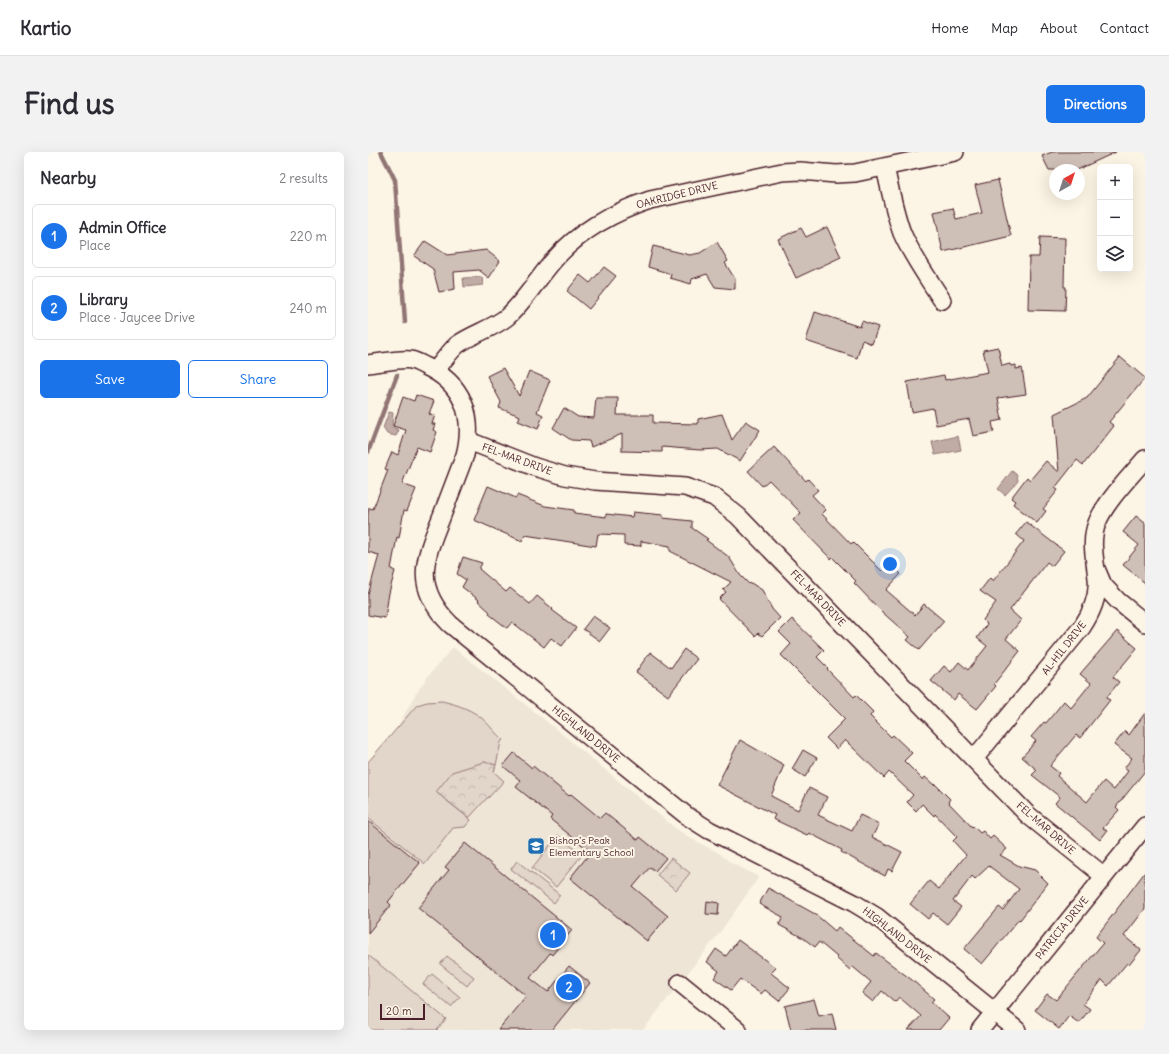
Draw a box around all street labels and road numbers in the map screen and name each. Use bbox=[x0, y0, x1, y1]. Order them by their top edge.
street label: OAKRIDGE DRIVE bbox=[635, 179, 719, 211]
street label: FEL-MAR DRIVE bbox=[480, 440, 554, 478]
street label: FEL-MAR DRIVE bbox=[788, 567, 848, 629]
street label: AL-HIL DRIVE bbox=[1039, 618, 1089, 677]
street label: HIGHLAND DRIVE bbox=[549, 703, 623, 766]
street label: FEL-MAR DRIVE bbox=[1014, 799, 1078, 857]
street label: PATRICIA DRIVE bbox=[1033, 894, 1091, 962]
street label: HIGHLAND DRIVE bbox=[860, 904, 934, 966]

